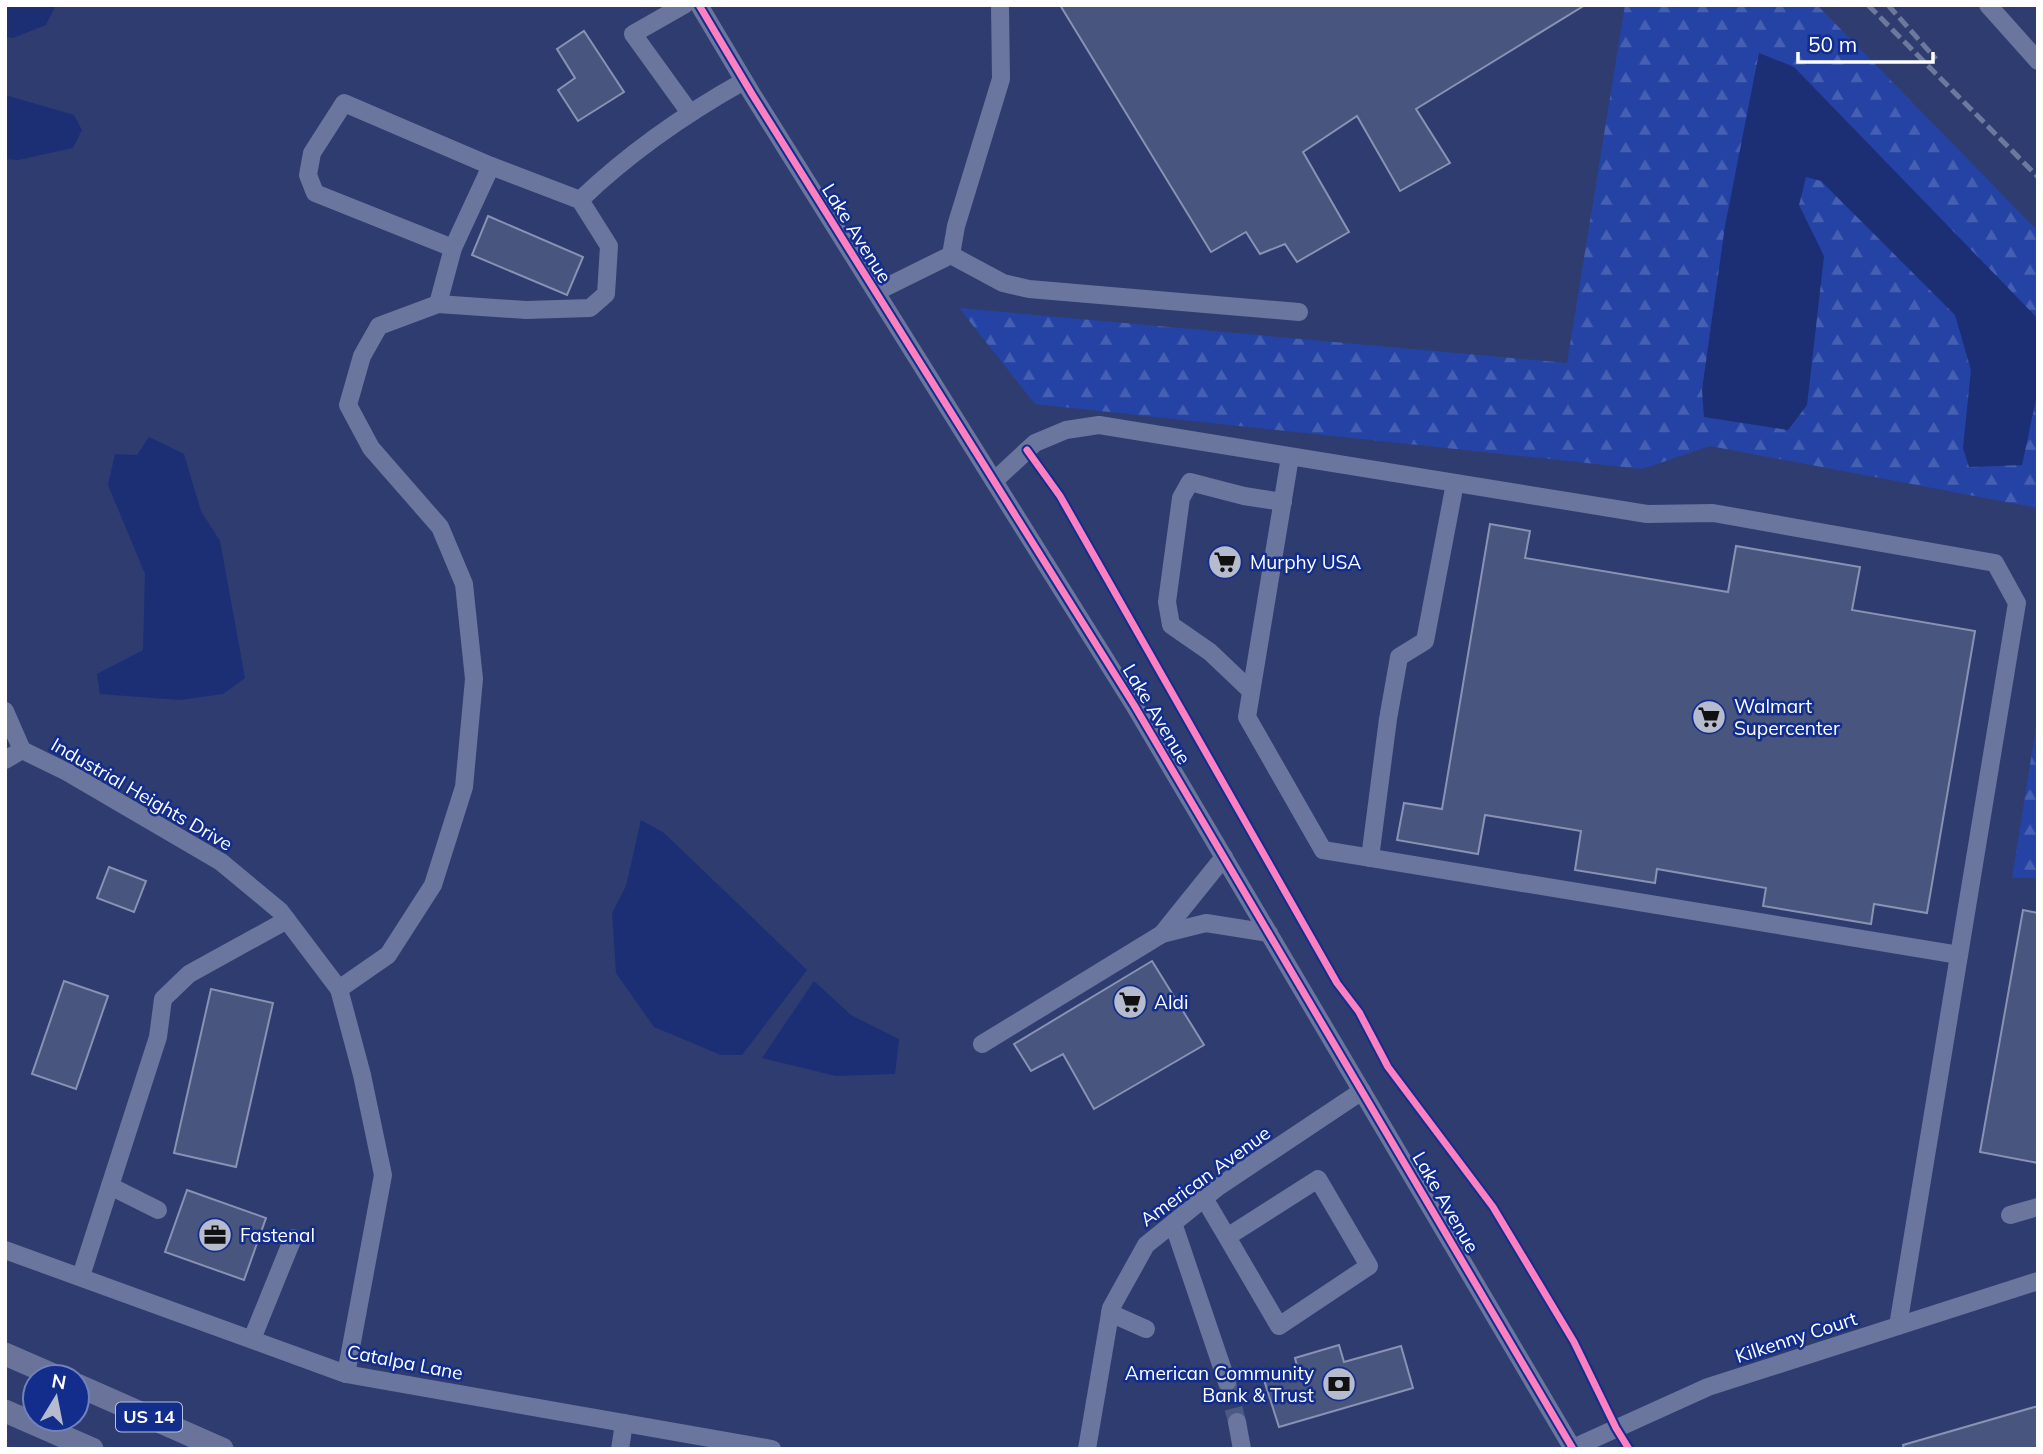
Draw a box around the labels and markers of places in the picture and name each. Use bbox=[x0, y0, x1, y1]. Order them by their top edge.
supermarket icon: Murphy USA bbox=[1206, 543, 1244, 581]
place label: Murphy USA bbox=[1250, 550, 1361, 574]
place label: Walmart Supercenter bbox=[1734, 694, 1840, 740]
supermarket icon: Walmart Supercenter bbox=[1690, 698, 1728, 736]
supermarket icon: Aldi bbox=[1111, 983, 1149, 1021]
place label: Aldi bbox=[1154, 990, 1188, 1014]
office icon: Fastenal bbox=[196, 1216, 234, 1254]
place label: Fastenal bbox=[240, 1223, 315, 1247]
place label: American Community Bank & Trust bbox=[1125, 1361, 1314, 1407]
bank icon: American Community Bank & Trust bbox=[1320, 1365, 1358, 1403]

